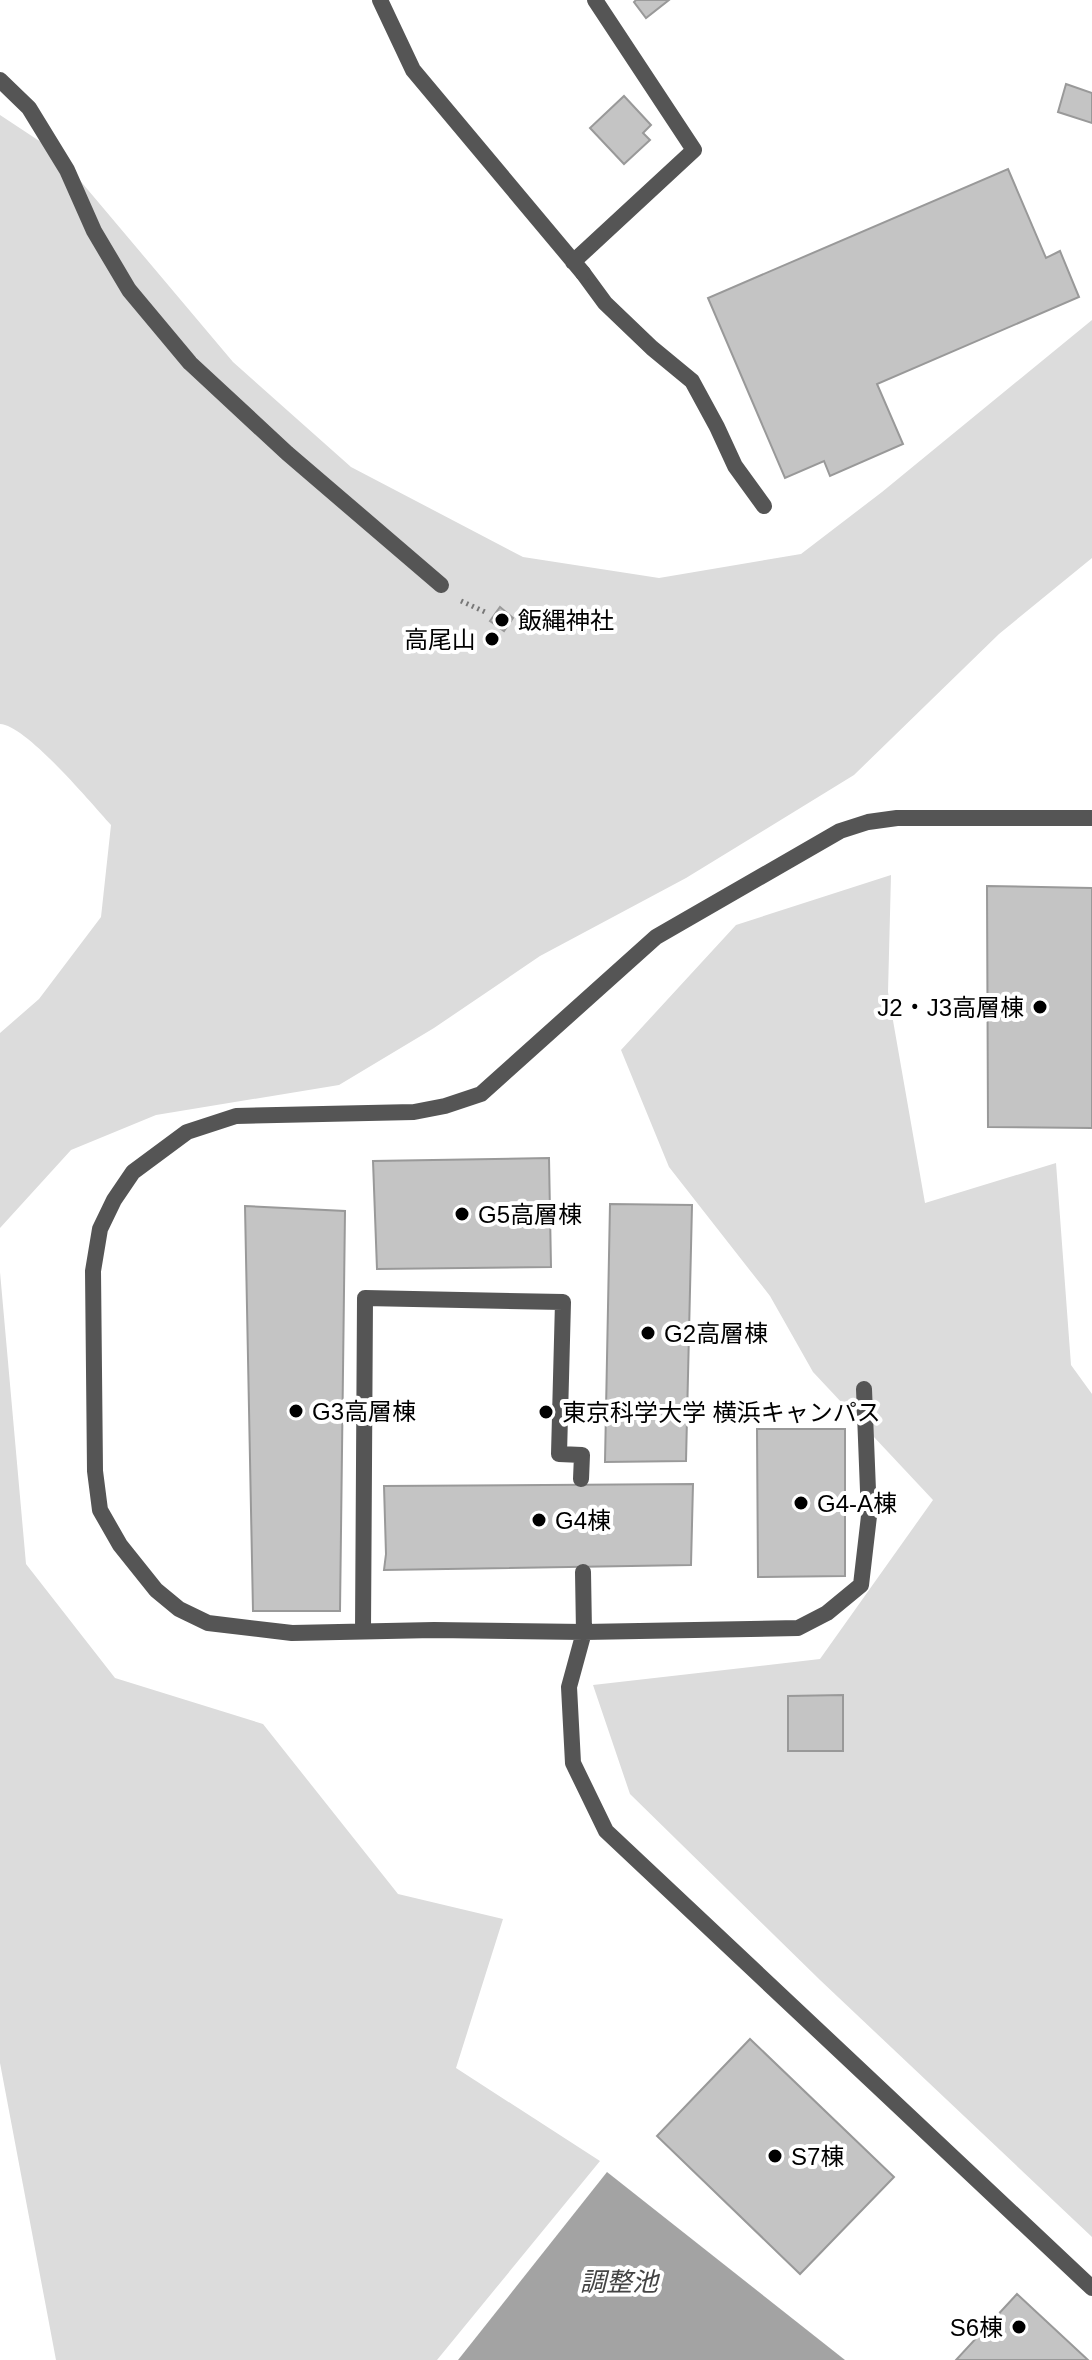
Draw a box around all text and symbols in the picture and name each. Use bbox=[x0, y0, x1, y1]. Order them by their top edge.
place label: 飯縄神社 bbox=[518, 607, 614, 634]
marker: 飯縄神社 bbox=[493, 611, 511, 629]
place label: 高尾山 bbox=[404, 626, 476, 653]
marker: 高尾山 bbox=[483, 630, 501, 648]
place label: J2・J3高層棟 bbox=[877, 994, 1024, 1021]
marker: J2・J3高層棟 bbox=[1031, 998, 1049, 1016]
place label: G5高層棟 bbox=[478, 1201, 582, 1228]
marker: G5高層棟 bbox=[453, 1205, 471, 1223]
place label: G2高層棟 bbox=[664, 1320, 768, 1347]
marker: G2高層棟 bbox=[639, 1324, 657, 1342]
place label: G3高層棟 bbox=[312, 1398, 416, 1425]
place label: 東京科学大学 横浜キャンパス bbox=[562, 1399, 881, 1426]
marker: G3高層棟 bbox=[287, 1402, 305, 1420]
marker: 東京科学大学 横浜キャンパス bbox=[537, 1403, 555, 1421]
place label: G4-A棟 bbox=[817, 1490, 897, 1517]
marker: G4-A棟 bbox=[792, 1494, 810, 1512]
place label: G4棟 bbox=[555, 1507, 611, 1534]
marker: G4棟 bbox=[530, 1511, 548, 1529]
place label: S7棟 bbox=[791, 2143, 844, 2170]
marker: S7棟 bbox=[766, 2147, 784, 2165]
water label: 調整池 bbox=[580, 2267, 661, 2297]
place label: S6棟 bbox=[950, 2314, 1003, 2341]
marker: S6棟 bbox=[1010, 2318, 1028, 2336]

